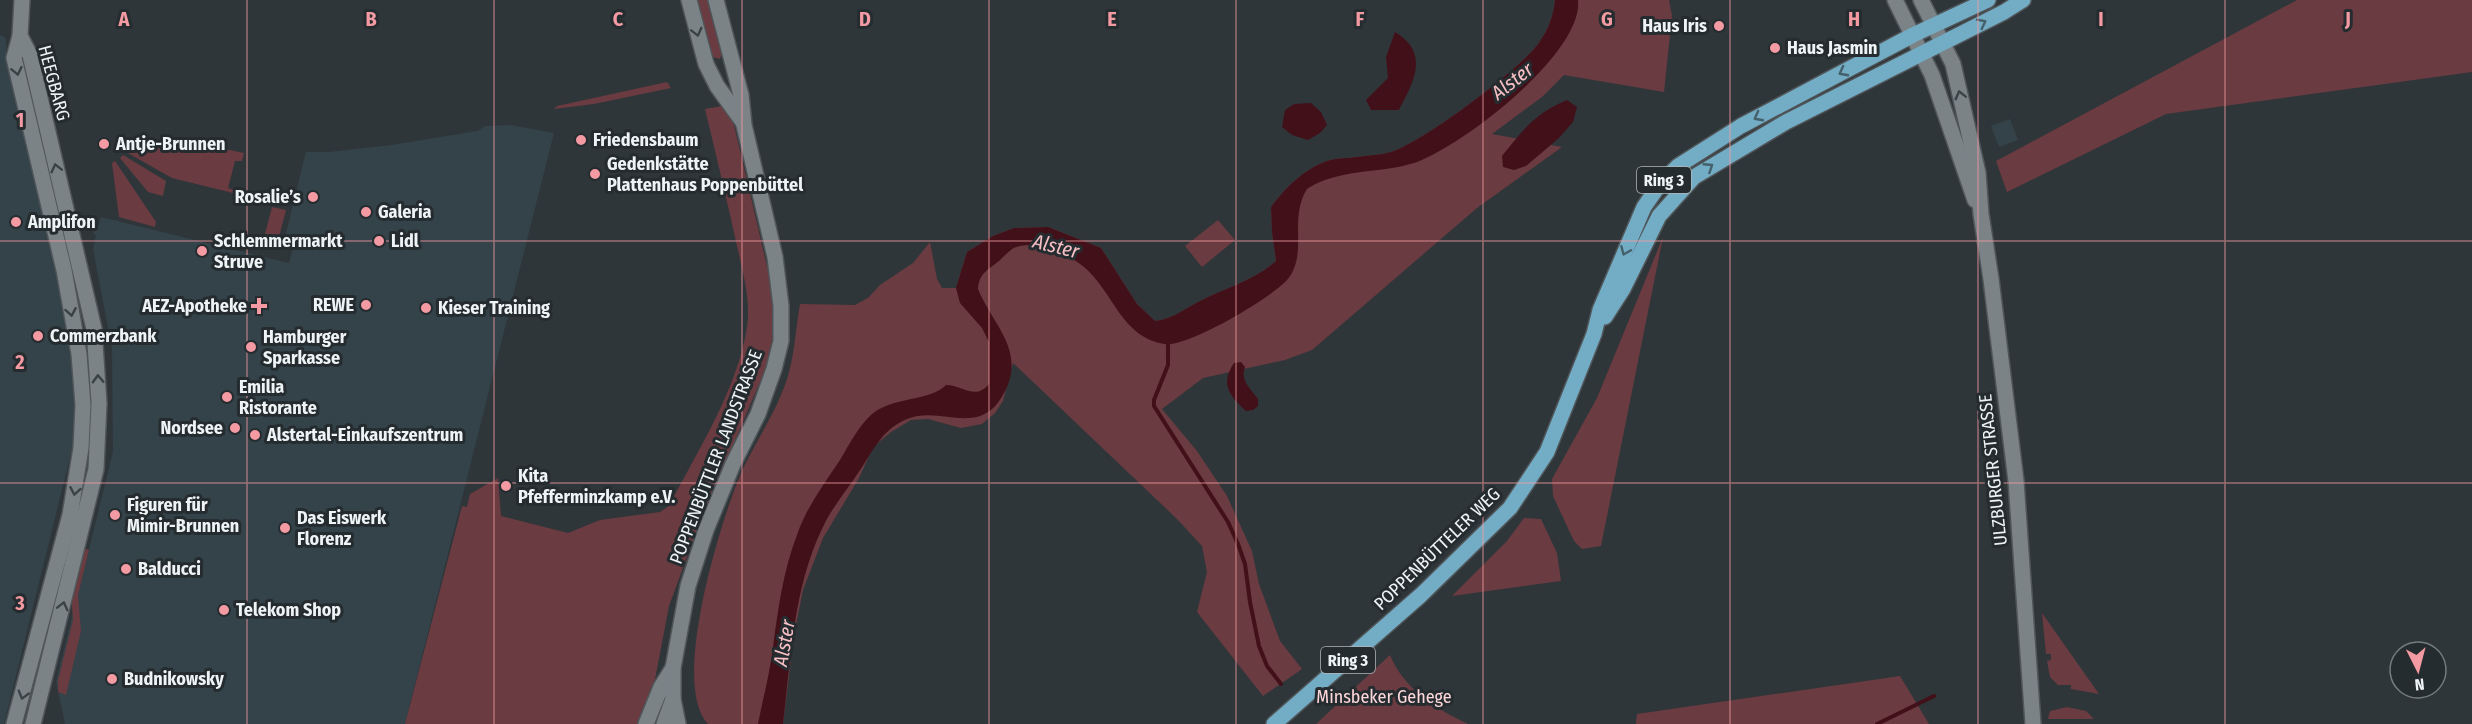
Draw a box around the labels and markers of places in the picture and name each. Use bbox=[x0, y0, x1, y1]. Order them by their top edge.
place label: Haus Iris bbox=[1642, 15, 1707, 37]
marker: Haus Iris bbox=[1712, 19, 1726, 33]
place label: Haus Jasmin bbox=[1787, 37, 1878, 59]
marker: Haus Jasmin bbox=[1768, 41, 1782, 55]
place label: Friedensbaum bbox=[593, 129, 699, 151]
place label: Antje-Brunnen bbox=[115, 133, 226, 155]
marker: Friedensbaum bbox=[574, 133, 588, 147]
marker: Antje-Brunnen bbox=[97, 137, 111, 151]
place label: Gedenkstätte Plattenhaus Poppenbüttel bbox=[607, 153, 803, 196]
marker: Gedenkstätte Plattenhaus Poppenbüttel bbox=[588, 167, 602, 181]
place label: Rosalie’s bbox=[235, 186, 301, 208]
marker: Rosalie’s bbox=[306, 190, 320, 204]
place label: Galeria bbox=[378, 201, 432, 223]
marker: Galeria bbox=[359, 205, 373, 219]
place label: Amplifon bbox=[27, 211, 96, 233]
marker: Amplifon bbox=[9, 215, 23, 229]
place label: Schlemmermarkt Struve bbox=[214, 230, 343, 273]
place label: Lidl bbox=[391, 230, 419, 252]
marker: Lidl bbox=[372, 234, 386, 248]
marker: Schlemmermarkt Struve bbox=[195, 244, 209, 258]
place label: REWE bbox=[313, 294, 354, 316]
place label: AEZ-Apotheke bbox=[141, 295, 247, 317]
place label: Kieser Training bbox=[438, 297, 550, 319]
marker: REWE bbox=[359, 298, 373, 312]
marker: AEZ-Apotheke bbox=[252, 299, 266, 313]
marker: Kieser Training bbox=[419, 301, 433, 315]
place label: Commerzbank bbox=[50, 325, 157, 347]
place label: Hamburger Sparkasse bbox=[263, 326, 347, 369]
marker: Commerzbank bbox=[31, 329, 45, 343]
marker: Hamburger Sparkasse bbox=[244, 340, 258, 354]
place label: Emilia Ristorante bbox=[239, 376, 317, 419]
marker: Emilia Ristorante bbox=[220, 390, 234, 404]
place label: Nordsee bbox=[161, 417, 223, 439]
marker: Nordsee bbox=[228, 421, 242, 435]
place label: Alstertal-Einkaufszentrum bbox=[266, 424, 463, 446]
marker: Alstertal-Einkaufszentrum bbox=[248, 428, 262, 442]
place label: Kita Pfefferminzkamp e.V. bbox=[518, 465, 675, 508]
marker: Kita Pfefferminzkamp e.V. bbox=[499, 479, 513, 493]
place label: Figuren für Mimir-Brunnen bbox=[127, 494, 239, 537]
place label: Das Eiswerk Florenz bbox=[297, 507, 387, 550]
marker: Figuren für Mimir-Brunnen bbox=[108, 508, 122, 522]
marker: Das Eiswerk Florenz bbox=[278, 521, 292, 535]
place label: Balducci bbox=[138, 558, 201, 580]
marker: Balducci bbox=[119, 562, 133, 576]
place label: Telekom Shop bbox=[236, 599, 341, 621]
marker: Telekom Shop bbox=[217, 603, 231, 617]
place label: Budnikowsky bbox=[124, 668, 224, 690]
marker: Budnikowsky bbox=[105, 672, 119, 686]

